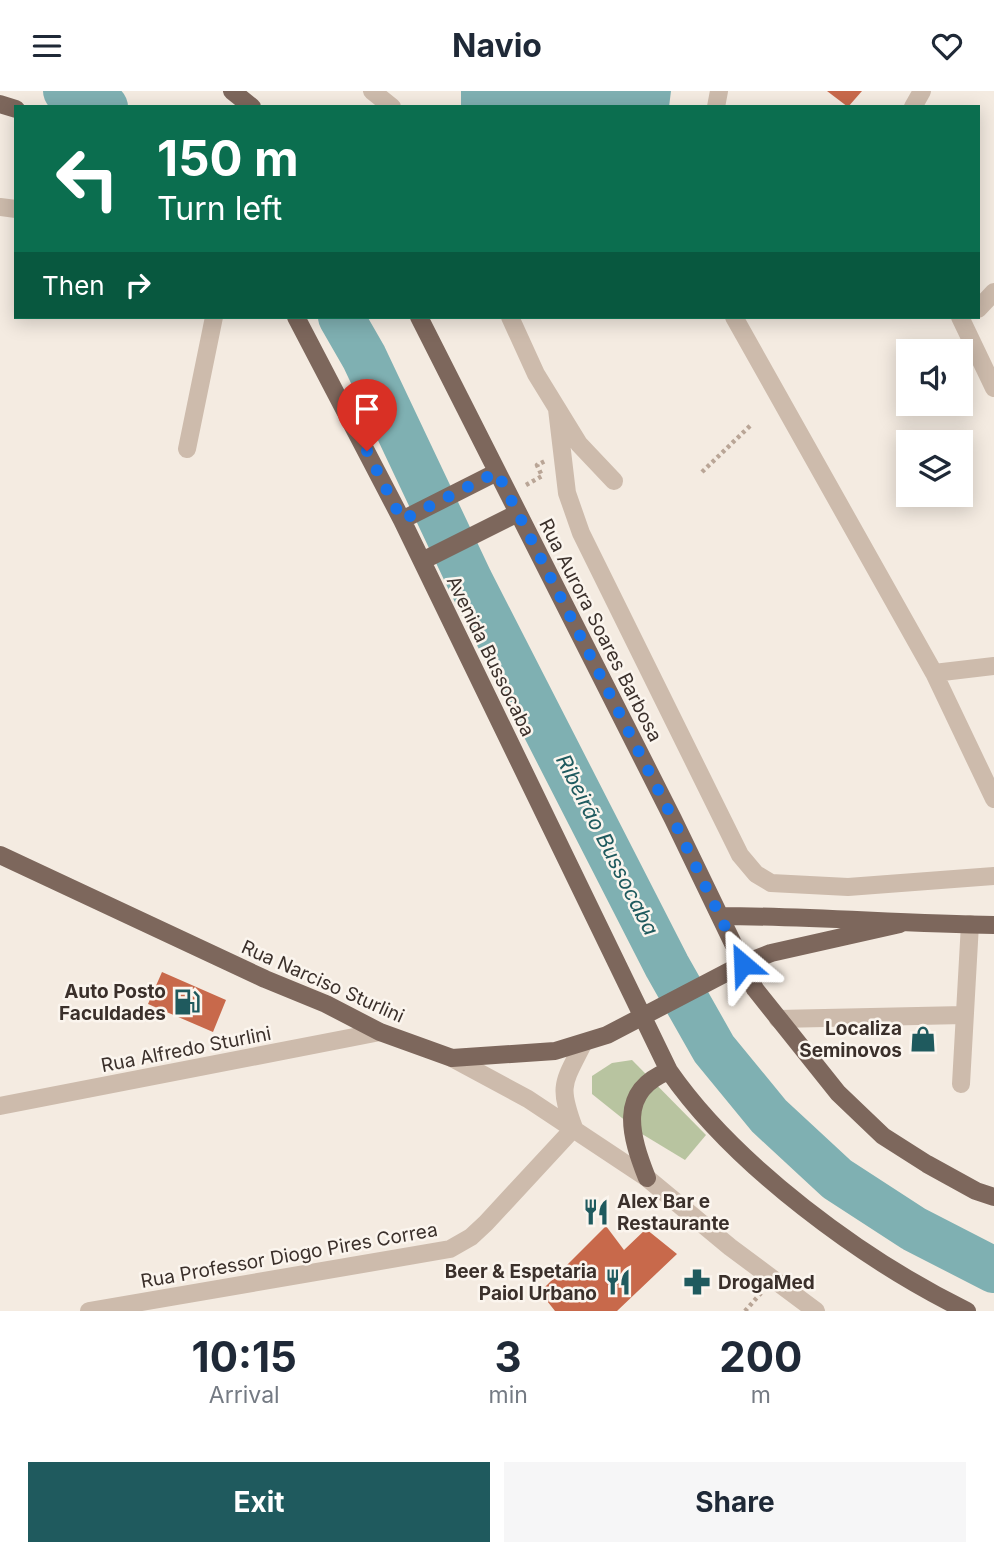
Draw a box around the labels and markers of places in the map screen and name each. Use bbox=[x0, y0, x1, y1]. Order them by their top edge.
pin bbox=[337, 379, 397, 451]
place label: Auto Posto Faculdades bbox=[59, 980, 166, 1025]
fuel station icon: Auto Posto Faculdades bbox=[172, 987, 202, 1017]
place label: Localiza Seminovos bbox=[799, 1017, 902, 1062]
shop icon: Localiza Seminovos bbox=[908, 1024, 938, 1054]
place label: Alex Bar e Restaurante bbox=[617, 1190, 730, 1235]
restaurant icon: Alex Bar e Restaurante bbox=[581, 1197, 611, 1227]
place label: Beer & Espetaria Paiol Urbano bbox=[445, 1260, 597, 1305]
restaurant icon: Beer & Espetaria Paiol Urbano bbox=[603, 1267, 633, 1297]
pharmacy icon: DrogaMed bbox=[682, 1267, 712, 1297]
place label: DrogaMed bbox=[718, 1271, 815, 1294]

